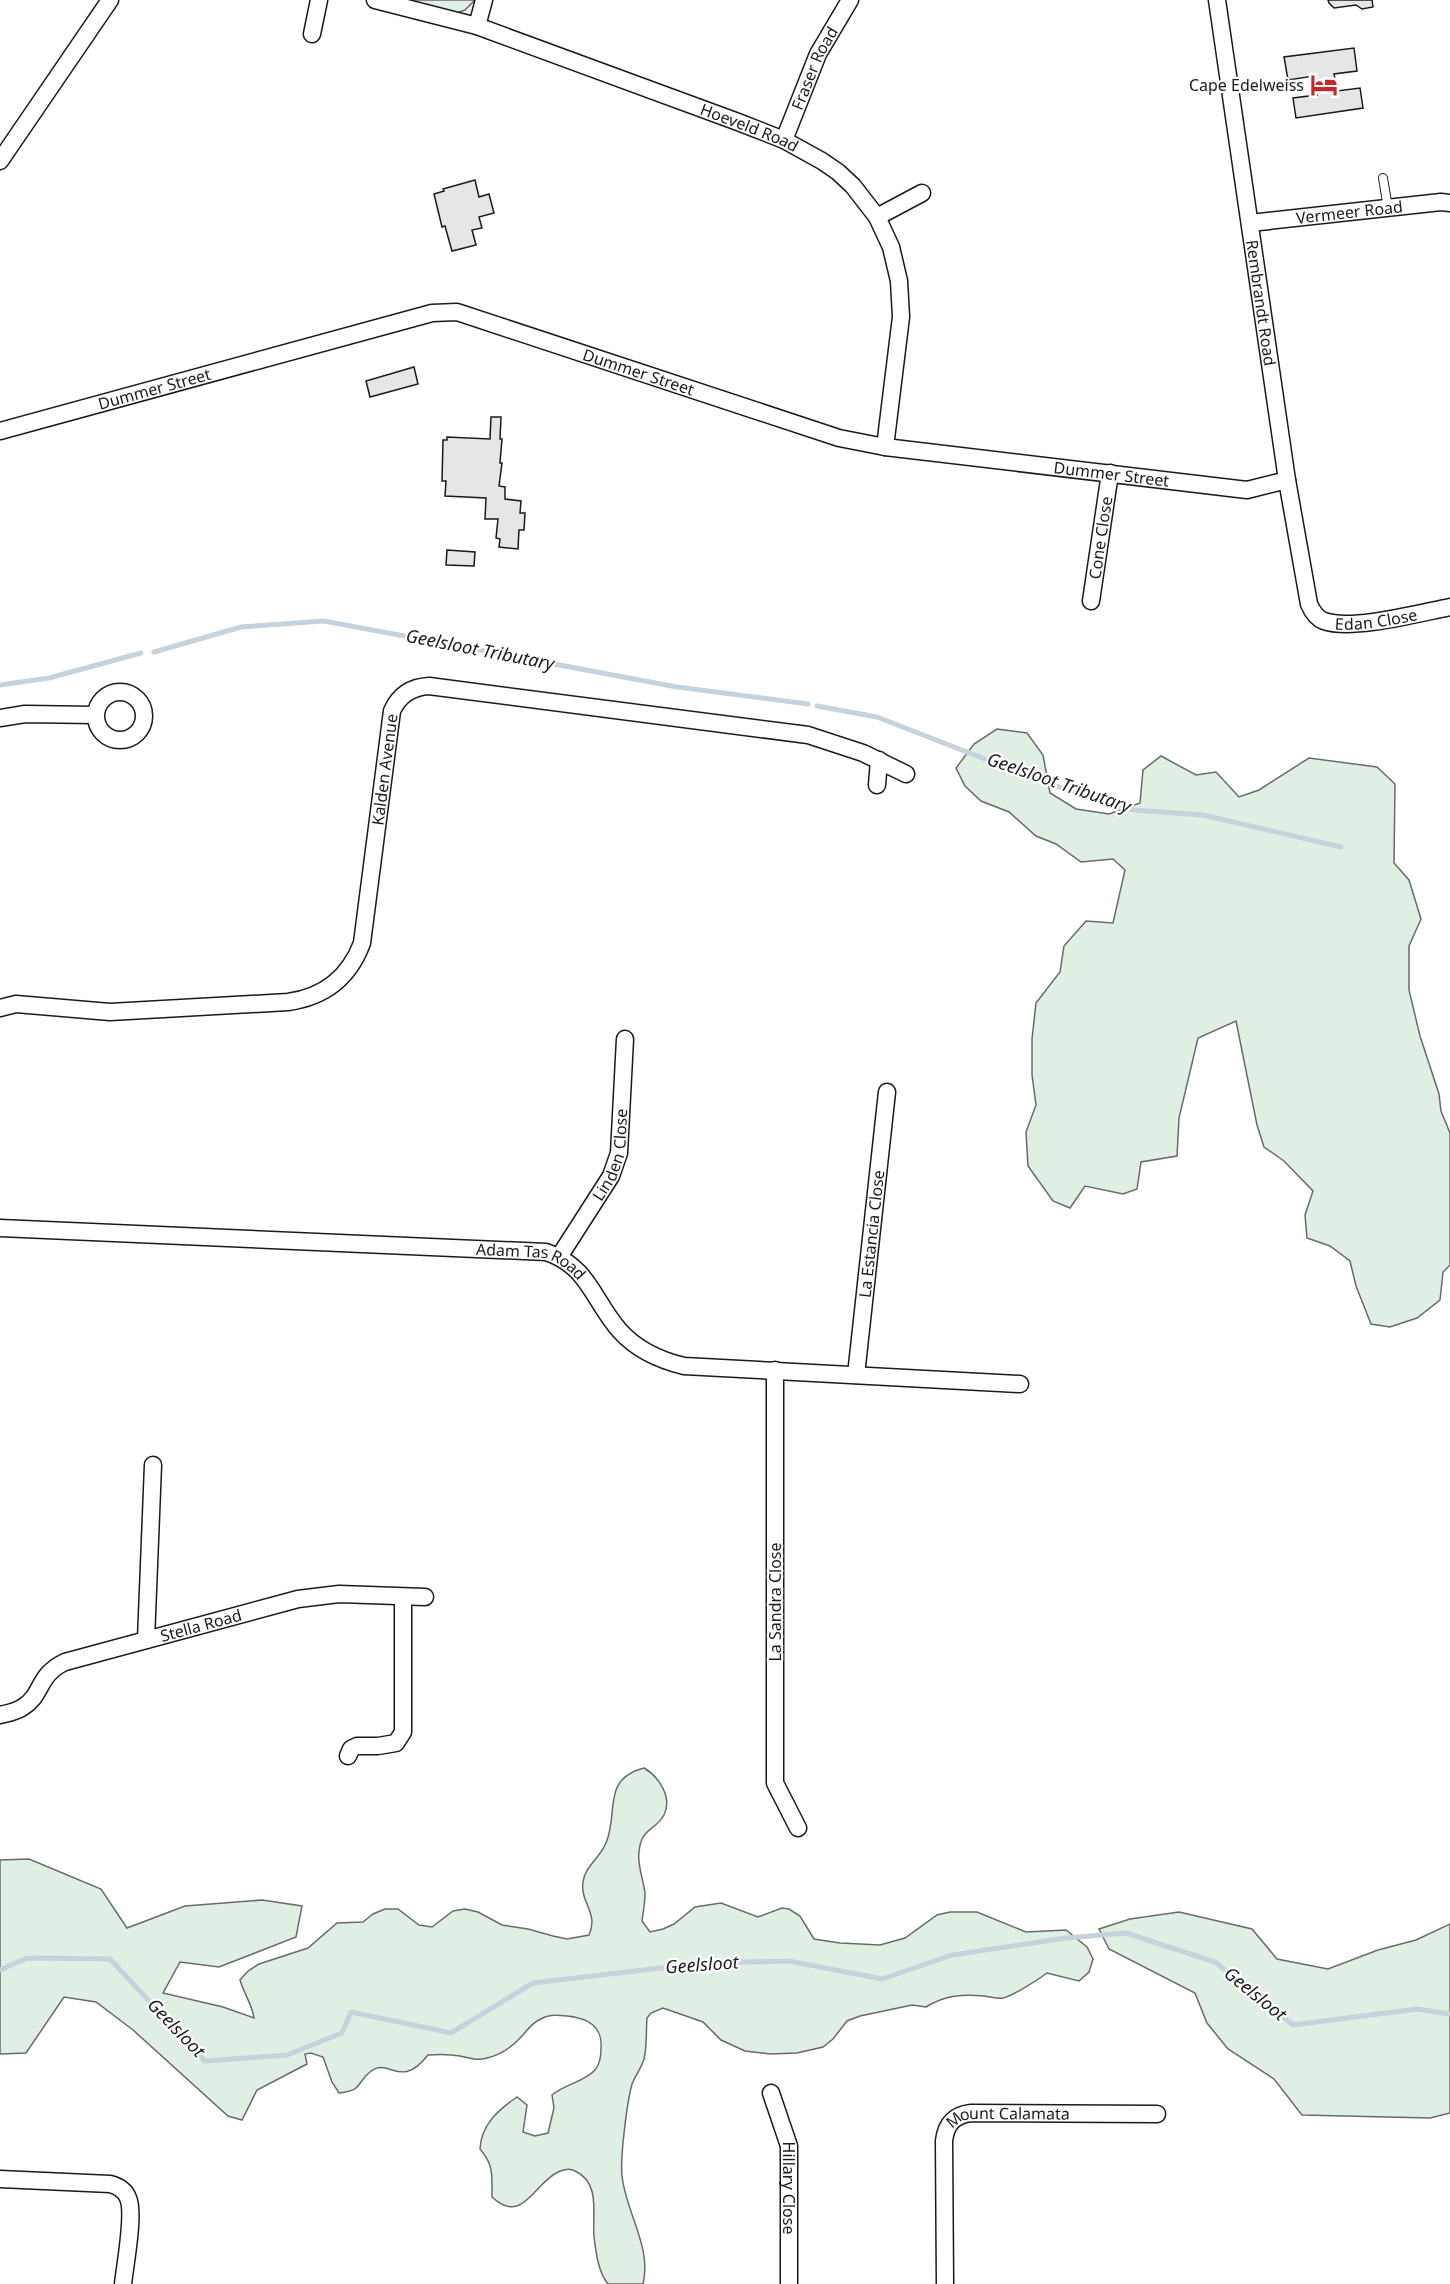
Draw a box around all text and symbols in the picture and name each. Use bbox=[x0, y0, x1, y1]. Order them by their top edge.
street label: Fraser Road bbox=[786, 22, 843, 113]
hotel icon: Cape Edelweiss bbox=[1309, 70, 1339, 100]
place label: Cape Edelweiss bbox=[1189, 74, 1304, 96]
street label: Hoeveld Road bbox=[697, 98, 803, 157]
street label: Vermeer Road bbox=[1295, 195, 1404, 229]
street label: Rembrandt Road bbox=[1241, 238, 1281, 367]
street label: Dummer Street bbox=[580, 343, 697, 401]
street label: Dummer Street bbox=[95, 363, 213, 415]
street label: Dummer Street bbox=[1053, 456, 1171, 492]
street label: Cone Close bbox=[1083, 495, 1117, 581]
street label: Edan Close bbox=[1334, 603, 1419, 635]
water label: Geelsloot Tributary bbox=[404, 623, 558, 675]
street label: Kalden Avenue bbox=[366, 712, 403, 827]
water label: Geelsloot Tributary bbox=[984, 746, 1136, 818]
street label: Linden Close bbox=[587, 1108, 632, 1205]
street label: La Estancia Close bbox=[854, 1169, 889, 1299]
street label: Adam Tas Road bbox=[475, 1238, 591, 1284]
street label: La Sandra Close bbox=[764, 1542, 786, 1662]
street label: Stella Road bbox=[158, 1604, 244, 1647]
water label: Geelsloot bbox=[664, 1949, 740, 1979]
water label: Geelsloot bbox=[1220, 1961, 1293, 2026]
water label: Geelsloot bbox=[143, 1993, 212, 2063]
street label: Mount Calamata bbox=[941, 2102, 1070, 2133]
street label: Hillary Close bbox=[778, 2142, 800, 2234]

